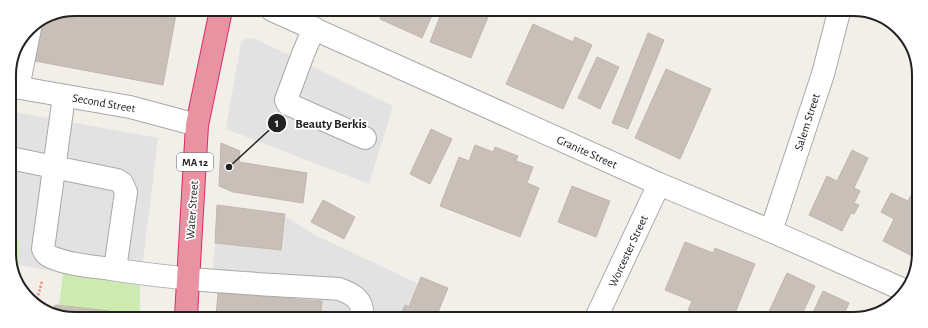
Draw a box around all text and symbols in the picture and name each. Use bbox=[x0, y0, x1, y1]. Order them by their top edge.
street label: Second Street bbox=[71, 92, 137, 114]
street label: Salem Street bbox=[792, 92, 822, 152]
callout: Beauty Berkis bbox=[267, 111, 375, 136]
text: 1 bbox=[275, 117, 279, 129]
text: Beauty Berkis bbox=[295, 118, 367, 131]
street label: Granite Street bbox=[555, 133, 619, 171]
road number: MA 12 bbox=[177, 153, 213, 171]
street label: Water Street bbox=[184, 180, 200, 240]
street label: Worcester Street bbox=[606, 213, 650, 289]

